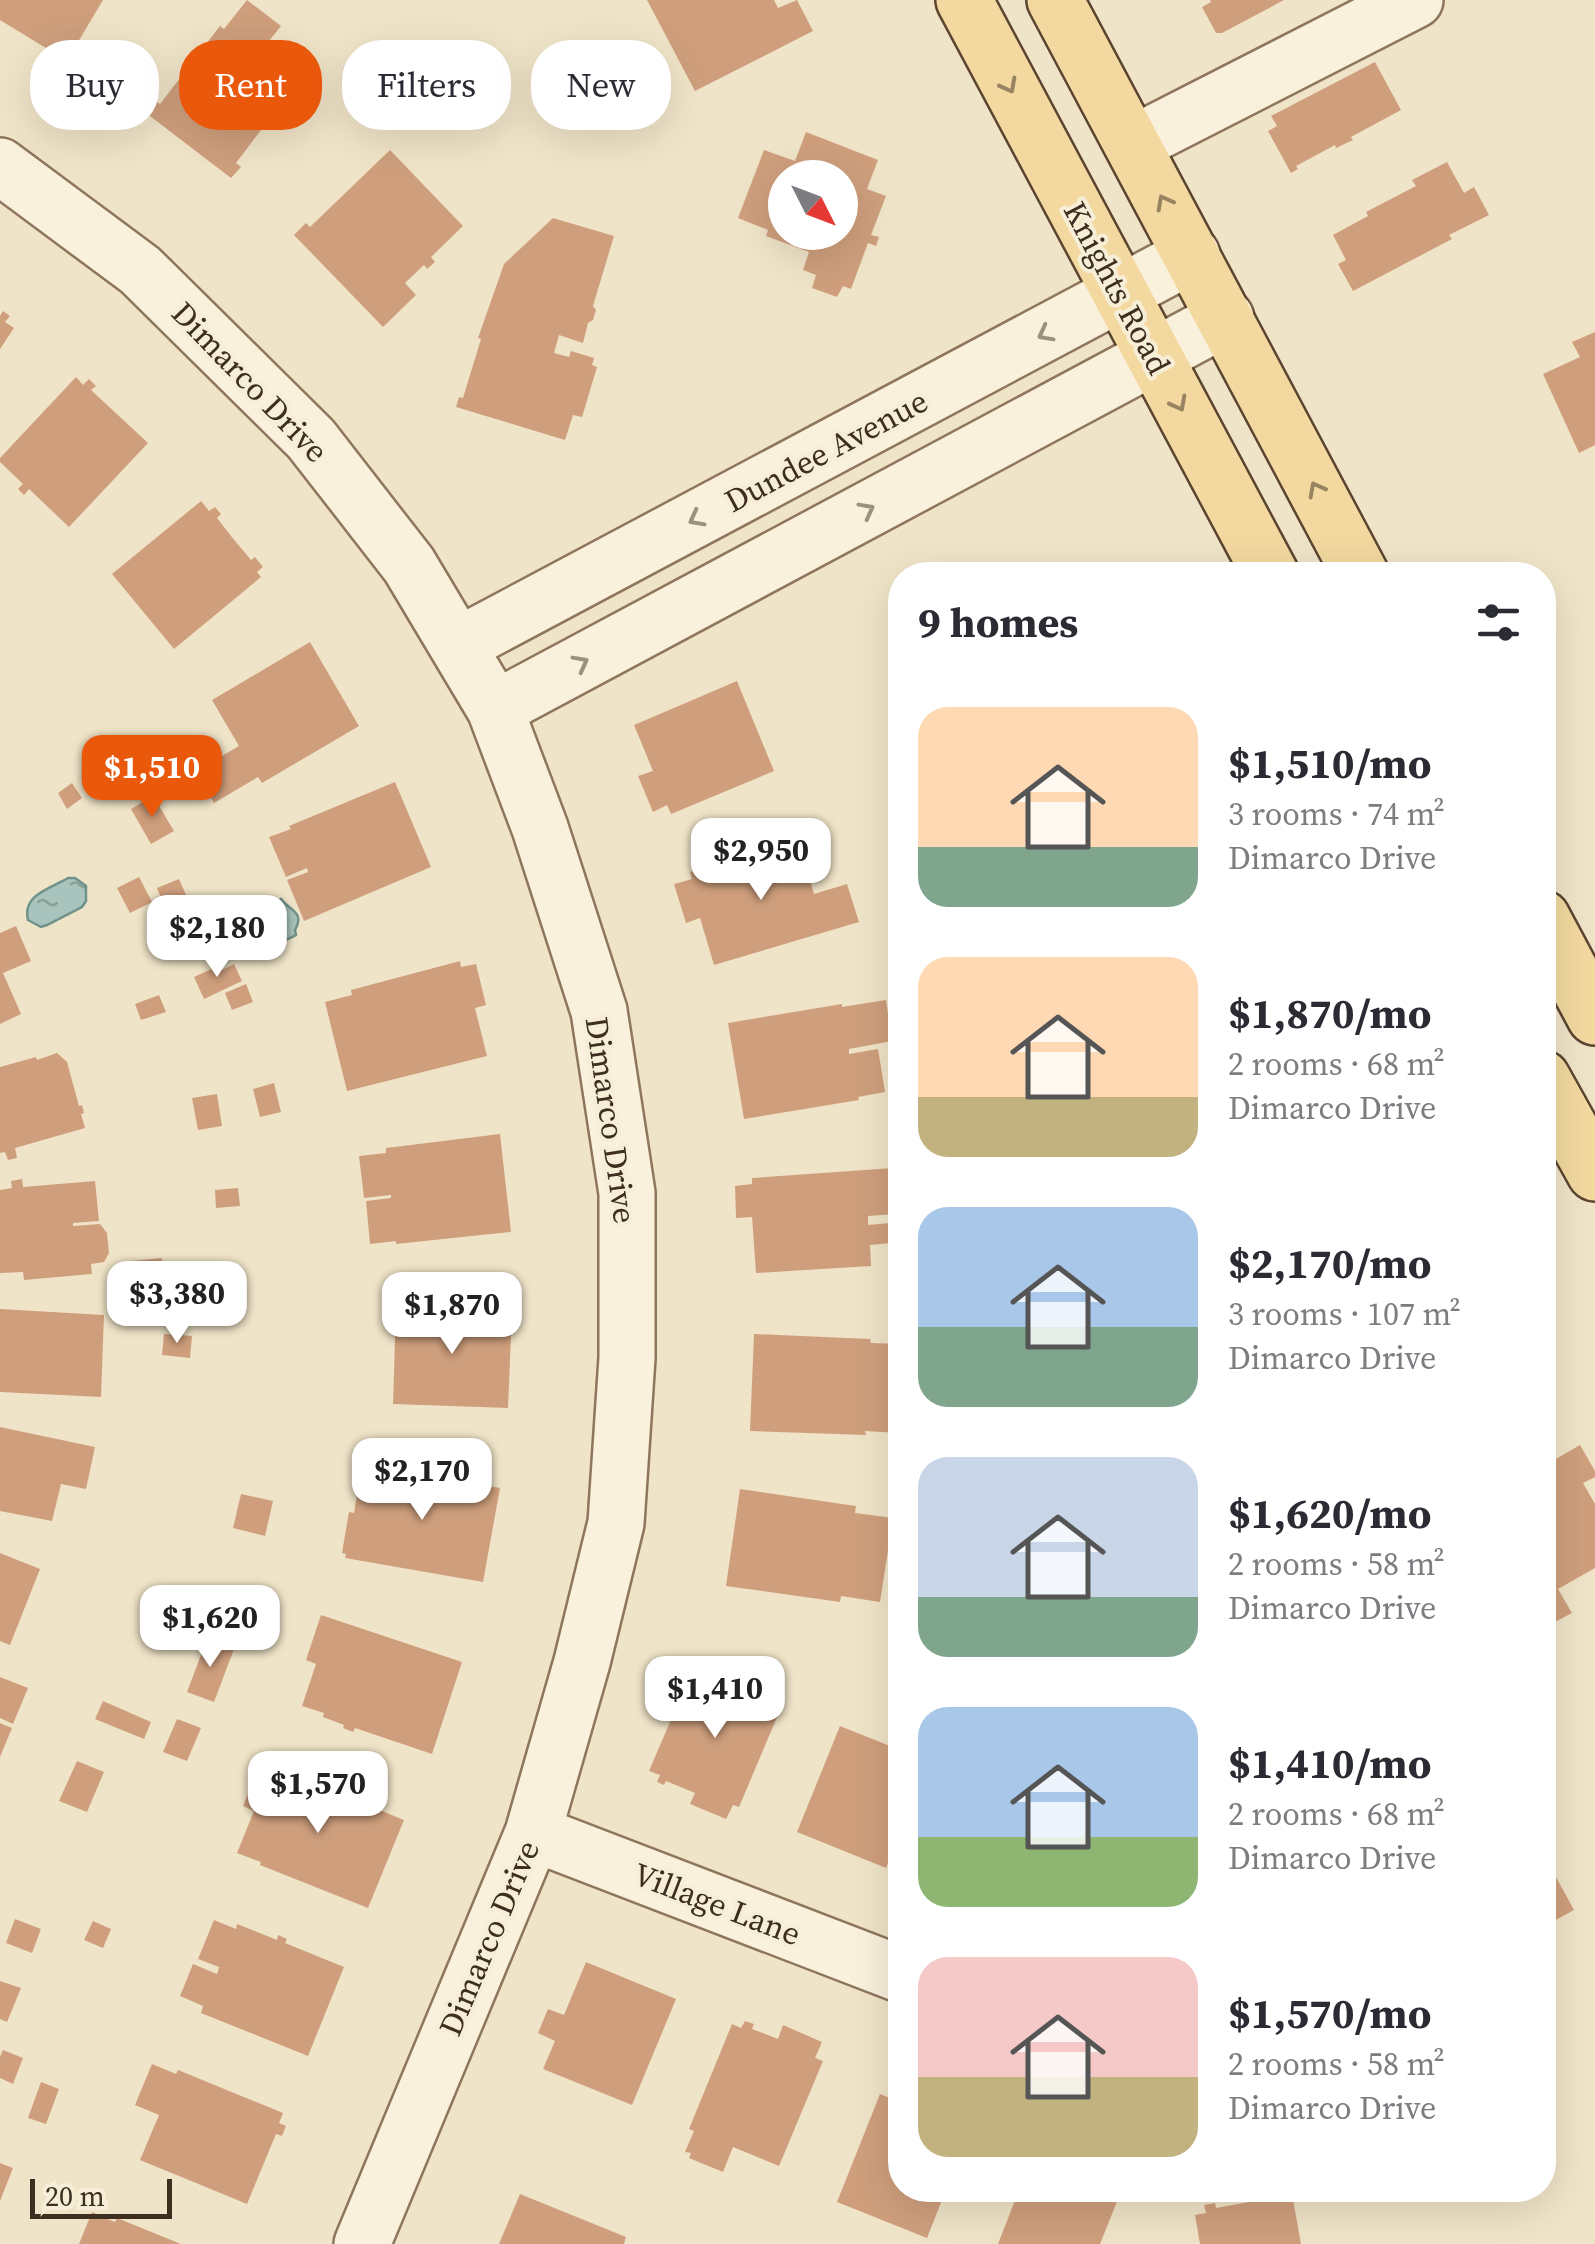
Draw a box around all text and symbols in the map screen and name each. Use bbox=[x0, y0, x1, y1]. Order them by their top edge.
chip: Buy bbox=[30, 40, 159, 130]
chip: Rent bbox=[179, 40, 322, 130]
chip: Filters bbox=[342, 40, 511, 130]
chip: New bbox=[531, 40, 671, 130]
one-way arrow bbox=[997, 76, 1017, 94]
north arrow bbox=[768, 160, 858, 250]
map controls bbox=[768, 160, 858, 250]
street label: Knights Road bbox=[1053, 194, 1181, 382]
one-way arrow bbox=[1156, 194, 1176, 212]
street label: Dimarco Drive bbox=[162, 292, 338, 472]
one-way arrow bbox=[1037, 322, 1055, 341]
street label: Dundee Avenue bbox=[717, 379, 935, 523]
one-way arrow bbox=[1166, 393, 1186, 411]
one-way arrow bbox=[1309, 481, 1328, 499]
one-way arrow bbox=[857, 503, 875, 522]
one-way arrow bbox=[688, 507, 706, 527]
text: 9 homes bbox=[918, 593, 1078, 651]
icon: filters bbox=[1471, 595, 1526, 650]
one-way arrow bbox=[570, 656, 588, 675]
text: $1,510/mo bbox=[1228, 734, 1431, 792]
pin: $1,510 bbox=[71, 735, 233, 820]
text: $1,510 bbox=[104, 745, 200, 789]
icon: home bbox=[998, 747, 1118, 867]
text: 3 rooms · 74 m² bbox=[1228, 792, 1445, 836]
pin: $2,950 bbox=[680, 818, 842, 903]
text: $2,950 bbox=[713, 828, 809, 872]
text: Dimarco Drive bbox=[1228, 836, 1436, 880]
pin: $2,180 bbox=[136, 895, 298, 980]
text: $2,180 bbox=[169, 905, 265, 949]
text: $1,870/mo bbox=[1228, 984, 1431, 1042]
icon: home bbox=[998, 997, 1118, 1117]
street label: Dimarco Drive bbox=[575, 1014, 647, 1226]
text: 2 rooms · 68 m² bbox=[1228, 1042, 1445, 1086]
text: Dimarco Drive bbox=[1228, 1086, 1436, 1130]
text: $2,170/mo bbox=[1228, 1234, 1431, 1292]
icon: home bbox=[998, 1247, 1118, 1367]
pin: $3,380 bbox=[96, 1261, 258, 1346]
text: $3,380 bbox=[129, 1271, 225, 1315]
pin: $1,870 bbox=[371, 1272, 533, 1357]
text: $1,870 bbox=[404, 1282, 500, 1326]
text: 3 rooms · 107 m² bbox=[1228, 1292, 1461, 1336]
text: Dimarco Drive bbox=[1228, 1336, 1436, 1380]
pin: $2,170 bbox=[341, 1438, 503, 1523]
text: $2,170 bbox=[374, 1448, 470, 1492]
text: $1,620/mo bbox=[1228, 1484, 1431, 1542]
icon: home bbox=[998, 1497, 1118, 1617]
text: 2 rooms · 58 m² bbox=[1228, 1542, 1445, 1586]
pin: $1,620 bbox=[129, 1585, 291, 1670]
text: Dimarco Drive bbox=[1228, 1586, 1436, 1630]
text: $1,620 bbox=[162, 1595, 258, 1639]
pin: $1,410 bbox=[634, 1656, 796, 1741]
text: $1,410 bbox=[667, 1666, 763, 1710]
text: $1,410/mo bbox=[1228, 1734, 1431, 1792]
icon: home bbox=[998, 1747, 1118, 1867]
pin: $1,570 bbox=[237, 1751, 399, 1836]
text: $1,570 bbox=[270, 1761, 366, 1805]
text: 2 rooms · 68 m² bbox=[1228, 1792, 1445, 1836]
street label: Dimarco Drive bbox=[428, 1834, 550, 2042]
text: Dimarco Drive bbox=[1228, 1836, 1436, 1880]
street label: Village Lane bbox=[627, 1852, 807, 1956]
text: $1,570/mo bbox=[1228, 1984, 1431, 2042]
icon: home bbox=[998, 1997, 1118, 2117]
text: 2 rooms · 58 m² bbox=[1228, 2042, 1445, 2086]
text: Dimarco Drive bbox=[1228, 2086, 1436, 2130]
scale bar bbox=[30, 2174, 172, 2218]
text: 20 m bbox=[45, 2177, 105, 2215]

